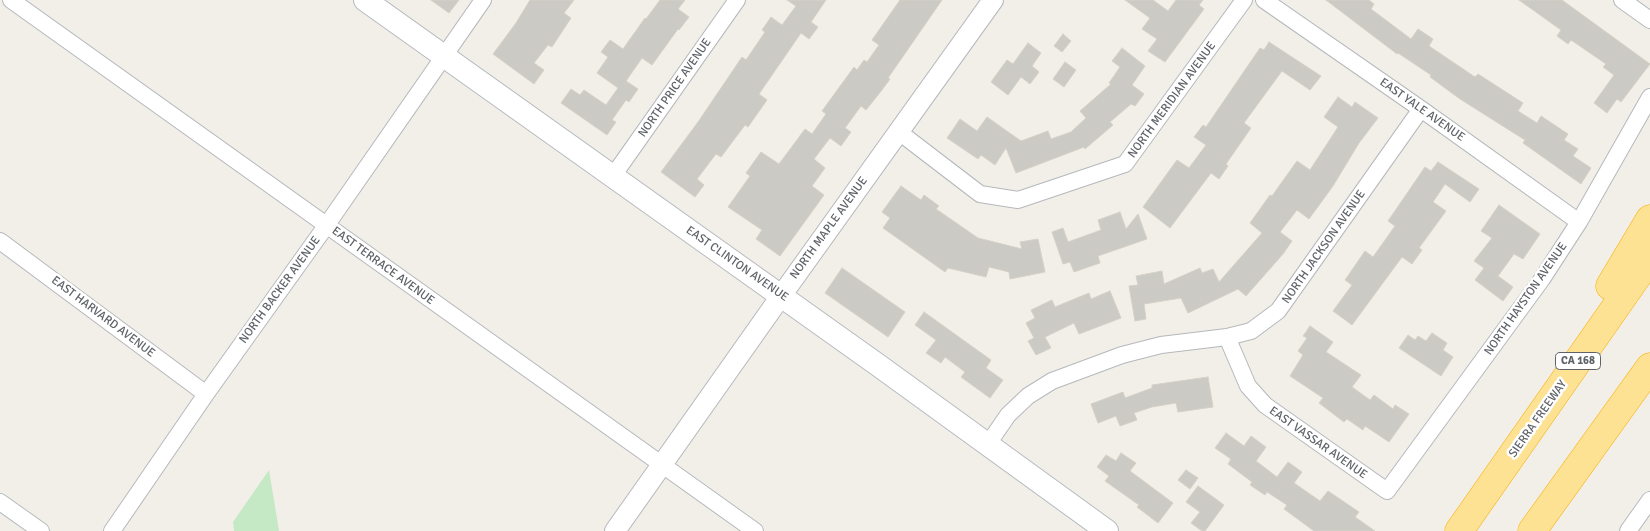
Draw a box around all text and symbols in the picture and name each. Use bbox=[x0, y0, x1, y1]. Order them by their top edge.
street label: NORTH PRICE AVENUE bbox=[635, 36, 715, 140]
street label: NORTH MERIDIAN AVENUE bbox=[1125, 39, 1219, 161]
street label: EAST YALE AVENUE bbox=[1377, 75, 1467, 145]
street label: NORTH MAPLE AVENUE bbox=[787, 174, 871, 282]
street label: NORTH JACKSON AVENUE bbox=[1279, 188, 1369, 306]
street label: EAST CLINTON AVENUE bbox=[683, 223, 791, 305]
street label: EAST TERRACE AVENUE bbox=[329, 224, 437, 308]
street label: NORTH BACKER AVENUE bbox=[236, 234, 324, 346]
street label: NORTH HAYSTON AVENUE bbox=[1482, 240, 1570, 358]
street label: EAST HARVARD AVENUE bbox=[48, 273, 158, 361]
road number: CA 168 bbox=[1556, 352, 1600, 370]
street label: SIERRA FREEWAY bbox=[1506, 378, 1570, 460]
street label: EAST VASSAR AVENUE bbox=[1266, 404, 1370, 482]

